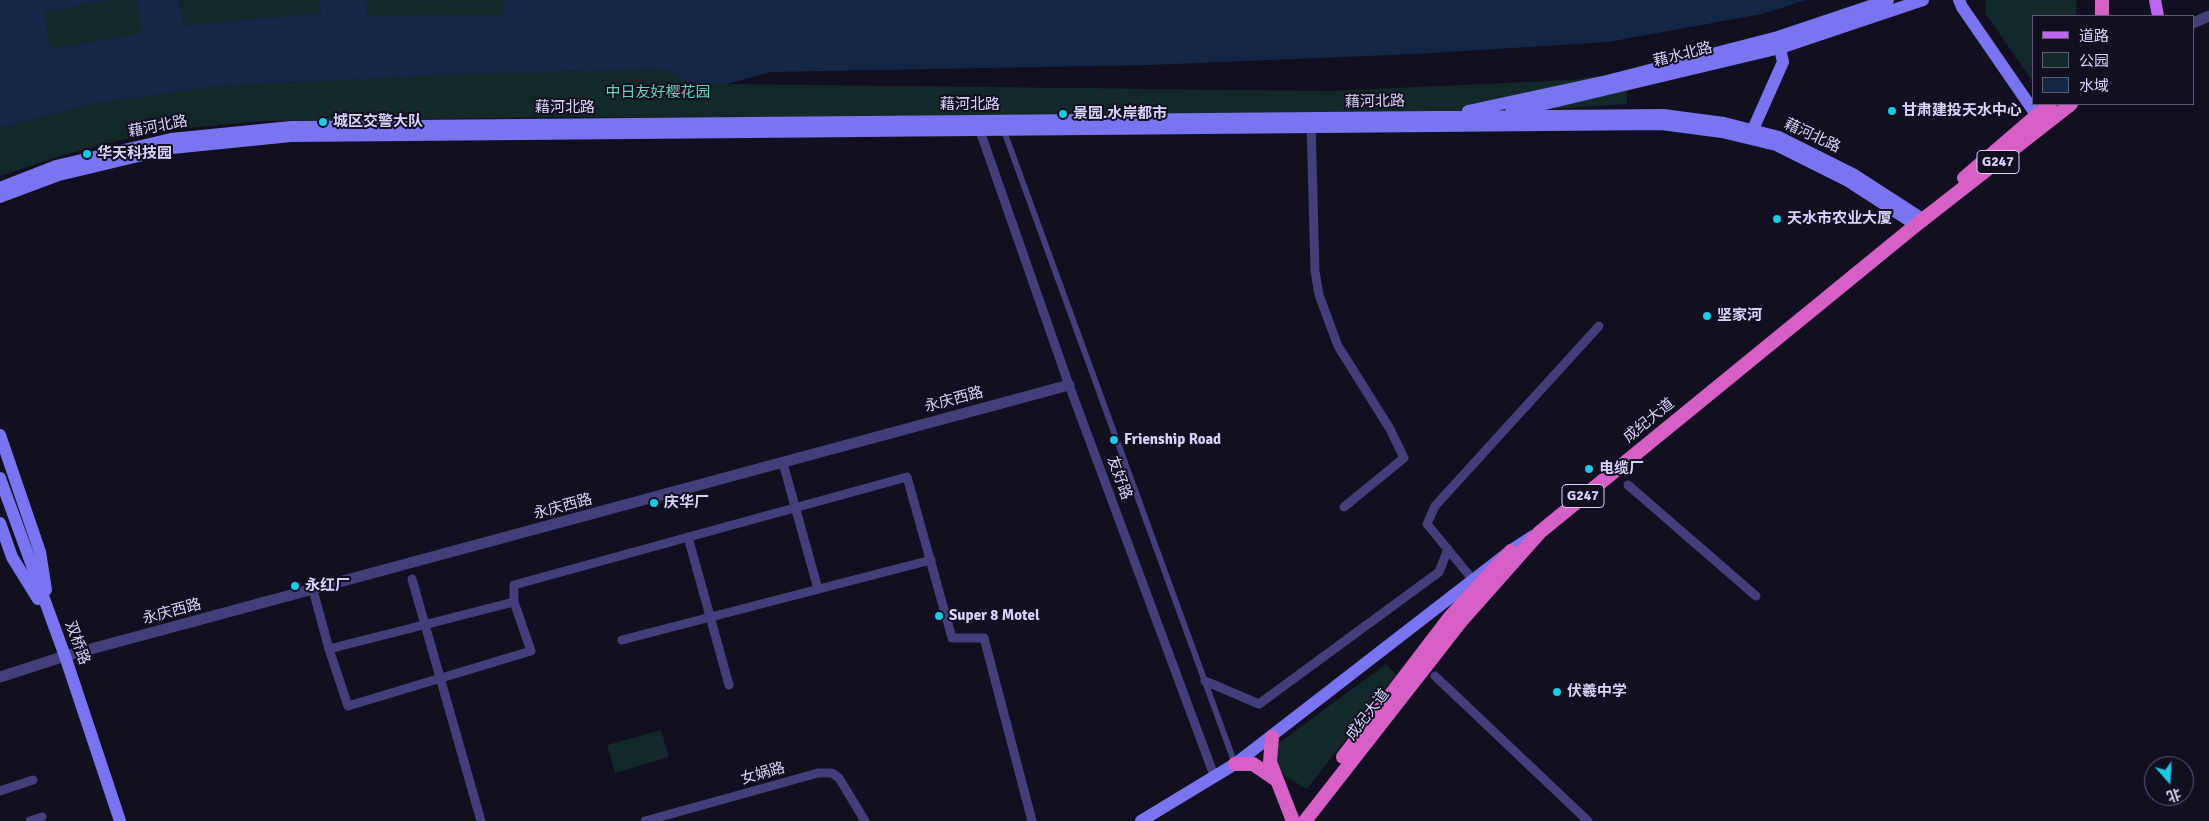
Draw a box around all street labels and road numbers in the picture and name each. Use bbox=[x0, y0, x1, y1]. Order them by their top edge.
street label: 藉水北路 bbox=[1652, 39, 1714, 71]
street label: 藉河北路 bbox=[1345, 92, 1405, 112]
street label: 藉河北路 bbox=[940, 96, 1000, 114]
street label: 藉河北路 bbox=[535, 99, 595, 117]
street label: 藉河北路 bbox=[127, 112, 189, 142]
street label: 藉河北路 bbox=[1781, 115, 1843, 157]
road number: G247 bbox=[1977, 150, 2019, 173]
street label: 永庆西路 bbox=[923, 384, 985, 416]
street label: 成纪大道 bbox=[1620, 395, 1678, 447]
street label: 友好路 bbox=[1103, 454, 1135, 502]
road number: G247 bbox=[1562, 484, 1604, 508]
street label: 永庆西路 bbox=[532, 491, 594, 523]
street label: 永庆西路 bbox=[141, 596, 203, 628]
street label: 双桥路 bbox=[61, 619, 93, 667]
street label: 成纪大道 bbox=[1342, 686, 1394, 744]
street label: 女娲路 bbox=[739, 759, 787, 789]

